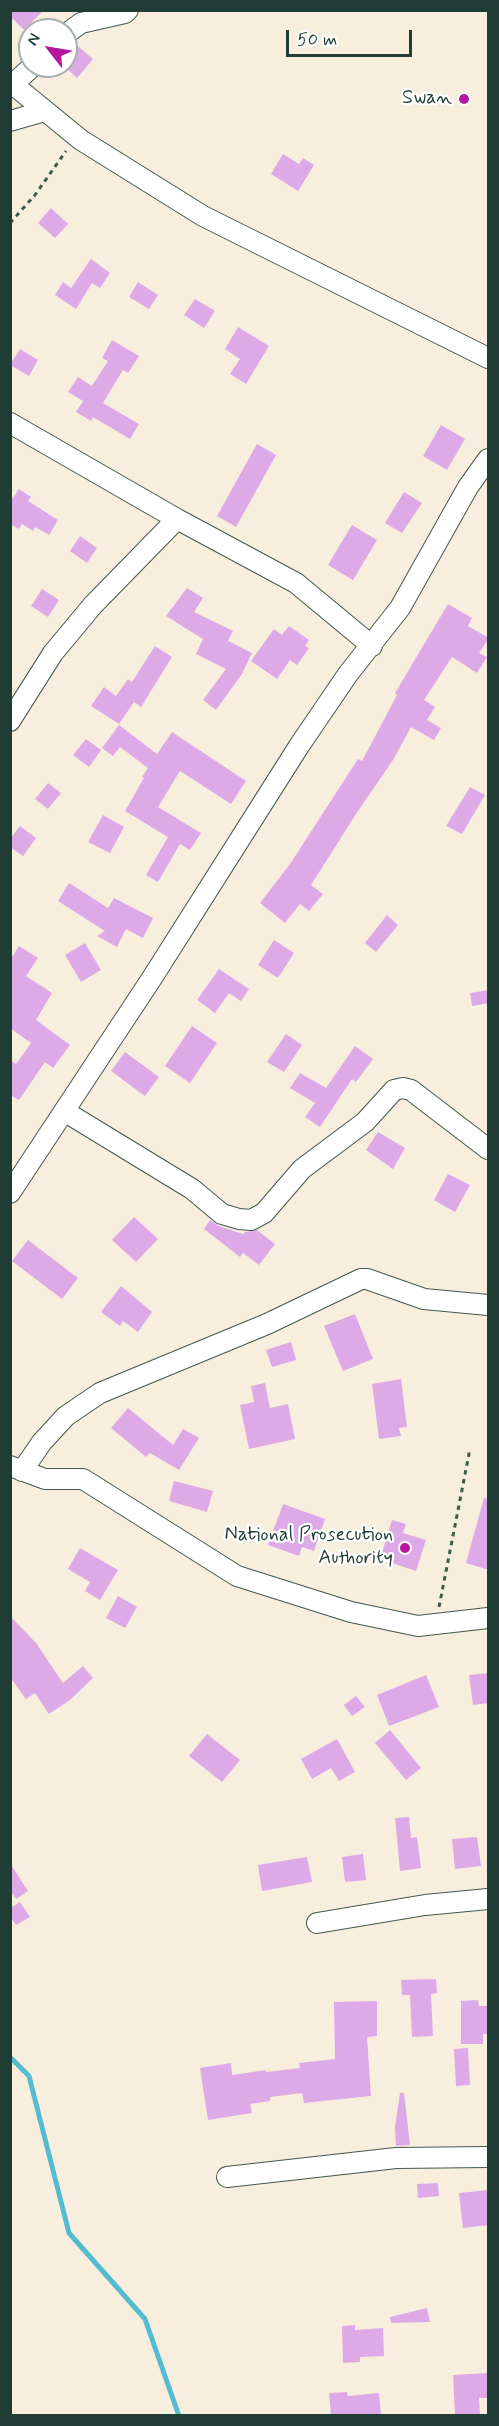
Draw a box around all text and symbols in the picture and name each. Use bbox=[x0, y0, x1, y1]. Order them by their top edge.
north arrow bbox=[18, 18, 78, 78]
scale bar bbox=[289, 18, 415, 56]
text: 50 m bbox=[297, 28, 337, 52]
text: N bbox=[22, 30, 46, 49]
place label: Swan bbox=[402, 87, 452, 111]
marker: Swan bbox=[457, 92, 471, 106]
place label: National Prosecution Authority bbox=[224, 1524, 393, 1571]
marker: National Prosecution Authority bbox=[398, 1541, 412, 1555]

